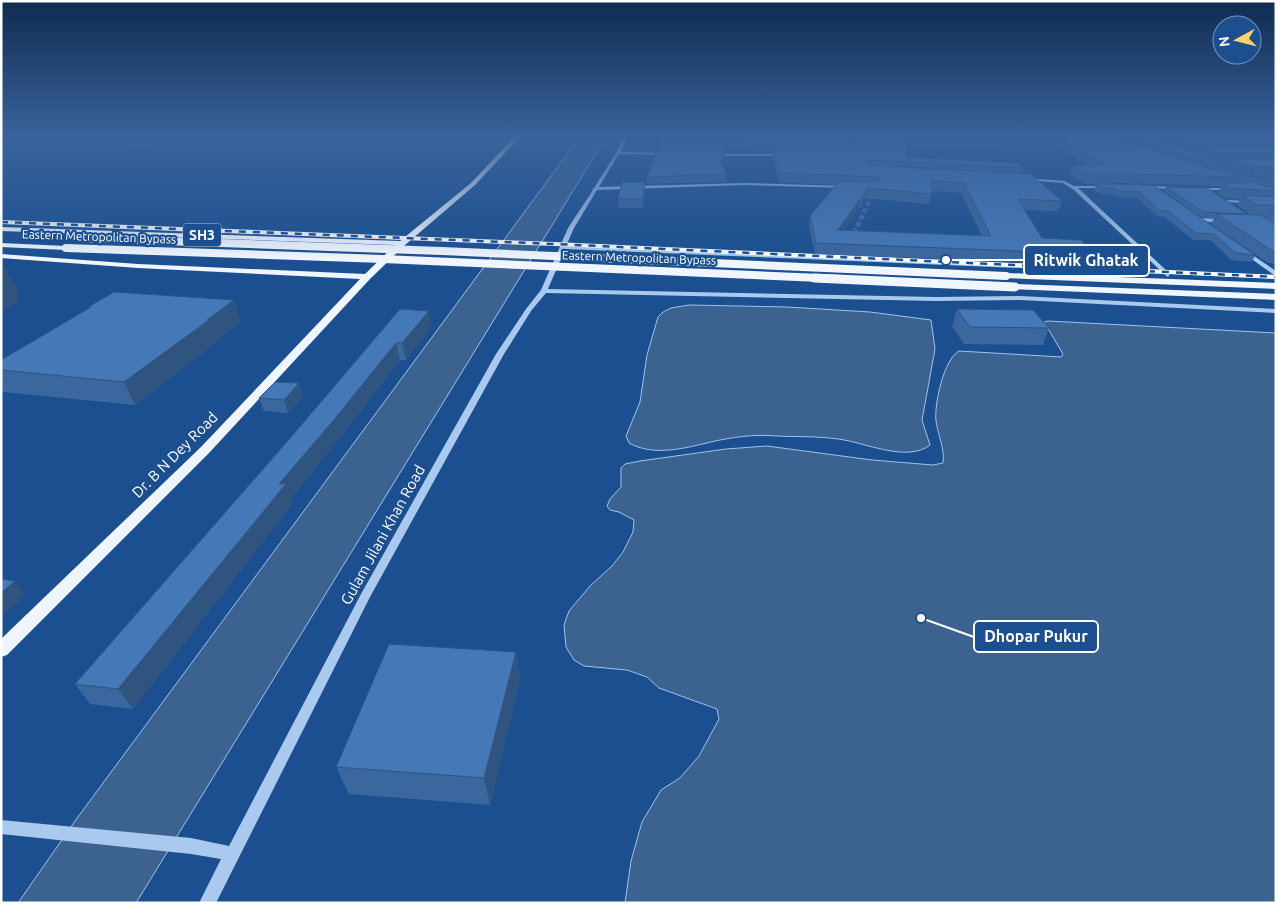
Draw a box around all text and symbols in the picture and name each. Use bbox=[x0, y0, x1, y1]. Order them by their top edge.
north arrow bbox=[1212, 15, 1262, 65]
text: N bbox=[1216, 35, 1233, 48]
road number: SH3 bbox=[183, 224, 221, 246]
street label: Eastern Metropolitan Bypass bbox=[22, 227, 176, 246]
callout: Ritwik Ghatak bbox=[1024, 245, 1149, 276]
street label: Eastern Metropolitan Bypass bbox=[562, 248, 716, 267]
text: Ritwik Ghatak bbox=[1033, 251, 1139, 269]
street label: Dr. B N Dey Road bbox=[128, 408, 221, 501]
street label: Gulam Jilani Khan Road bbox=[337, 462, 428, 607]
callout: Dhopar Pukur bbox=[974, 621, 1098, 652]
text: Dhopar Pukur bbox=[984, 627, 1088, 645]

